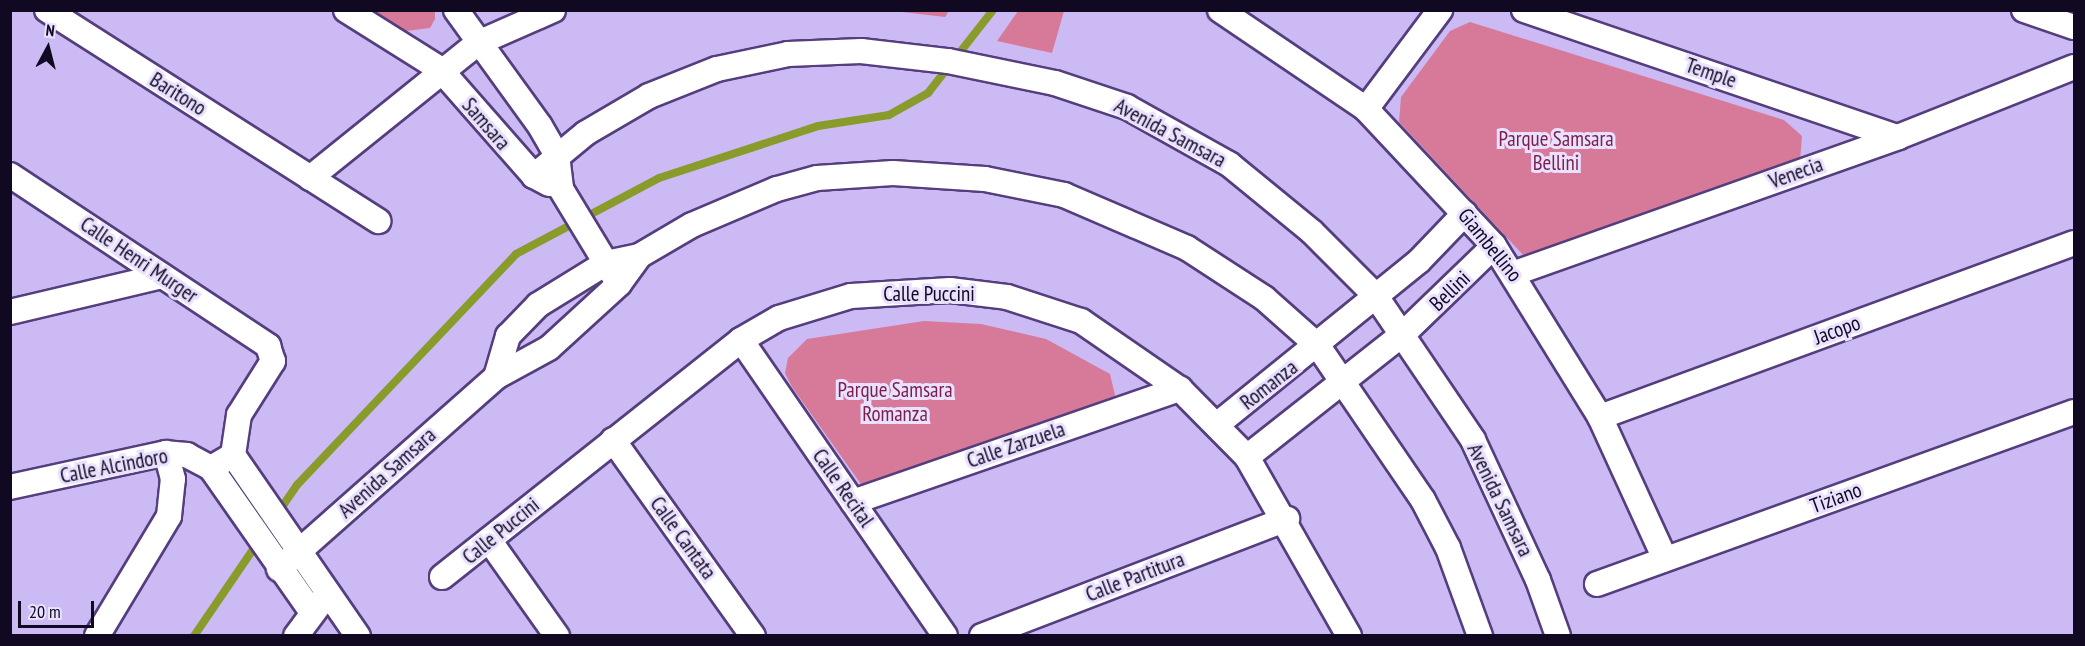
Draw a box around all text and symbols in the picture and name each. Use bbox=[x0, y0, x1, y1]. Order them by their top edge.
north arrow bbox=[18, 18, 78, 78]
text: N bbox=[45, 20, 56, 41]
street label: Temple bbox=[1682, 53, 1740, 93]
street label: Baritono bbox=[145, 67, 211, 121]
street label: Samsara bbox=[457, 93, 515, 155]
street label: Avenida Samsara bbox=[1110, 93, 1230, 173]
park label: Parque Samsara Bellini bbox=[1498, 126, 1614, 176]
street label: Venecia bbox=[1766, 152, 1826, 194]
street label: Giambellino bbox=[1453, 203, 1527, 287]
street label: Calle Henri Murger bbox=[75, 211, 203, 309]
street label: Bellini bbox=[1424, 266, 1476, 316]
street label: Calle Puccini bbox=[883, 281, 975, 307]
street label: Jacopo bbox=[1810, 310, 1864, 350]
street label: Romanza bbox=[1235, 355, 1303, 415]
park label: Parque Samsara Romanza bbox=[837, 377, 953, 427]
street label: Calle Zarzuela bbox=[964, 416, 1068, 474]
street label: Avenida Samsara bbox=[333, 423, 441, 523]
street label: Avenida Samsara bbox=[1462, 439, 1538, 561]
street label: Calle Alcindoro bbox=[58, 443, 170, 489]
street label: Calle Recital bbox=[807, 444, 879, 532]
street label: Tiziano bbox=[1807, 477, 1865, 519]
street label: Calle Puccini bbox=[457, 492, 545, 570]
street label: Calle Cantata bbox=[645, 492, 721, 584]
street label: Calle Partitura bbox=[1082, 547, 1188, 607]
scale bar bbox=[21, 589, 98, 627]
text: 20 m bbox=[29, 600, 61, 623]

